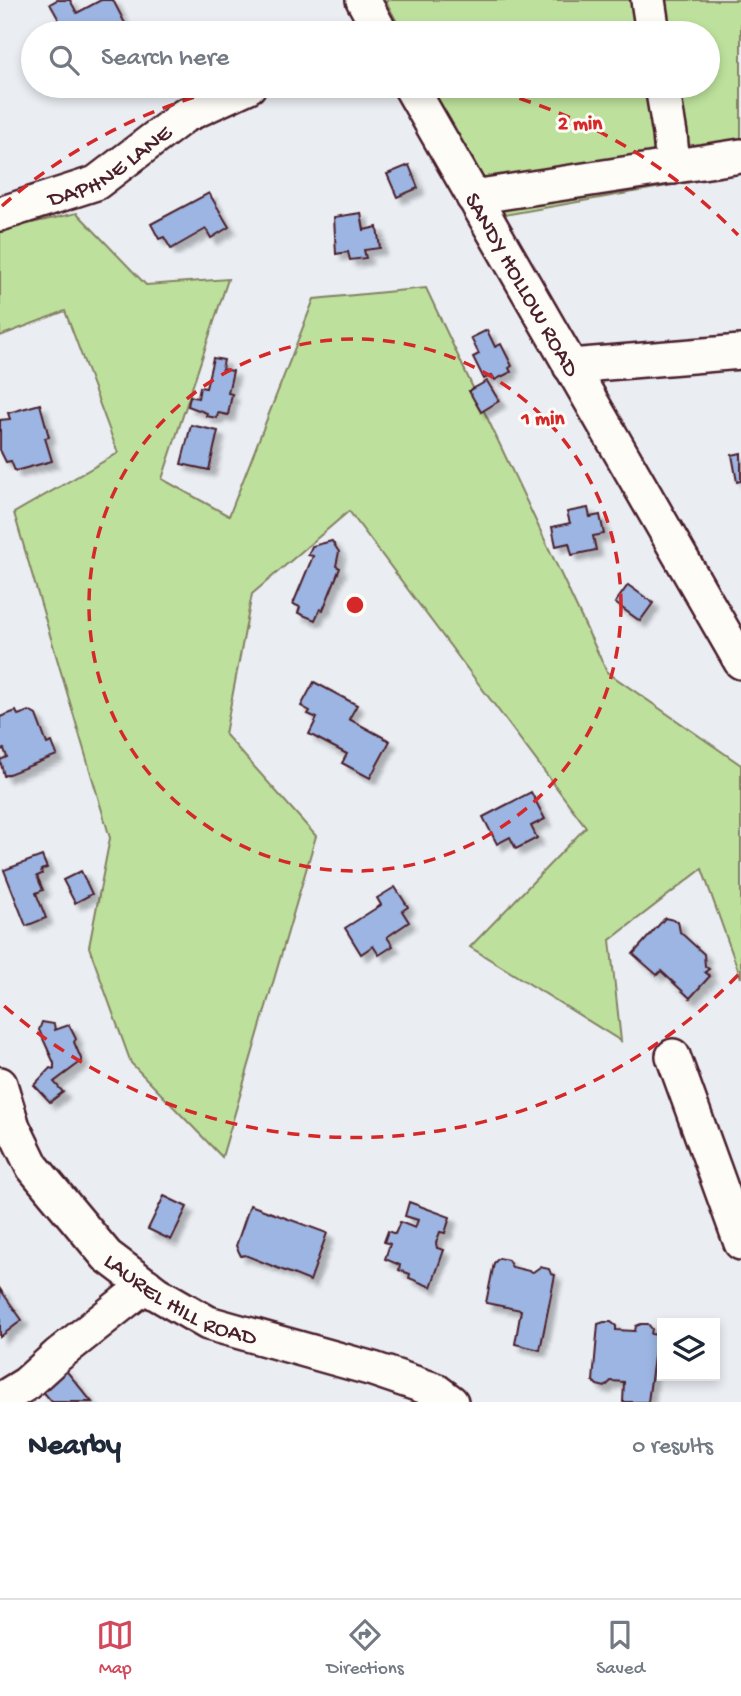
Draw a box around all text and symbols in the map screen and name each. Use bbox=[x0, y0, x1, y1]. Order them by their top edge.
search box bbox=[21, 21, 720, 98]
icon: search bbox=[45, 41, 83, 79]
text: Search here bbox=[101, 44, 229, 75]
text: 2 min bbox=[558, 113, 603, 138]
street label: DAPHNE LANE bbox=[43, 119, 180, 215]
street label: SANDY HOLLOW ROAD bbox=[457, 189, 584, 383]
text: 1 min bbox=[521, 408, 565, 433]
centre of rings bbox=[343, 593, 367, 617]
street label: LAUREL HILL ROAD bbox=[98, 1249, 260, 1353]
map controls bbox=[657, 1318, 720, 1381]
button: layers bbox=[657, 1318, 720, 1381]
text: Nearby bbox=[28, 1430, 121, 1465]
text: 0 results bbox=[632, 1434, 713, 1461]
tab: Map bbox=[96, 1616, 134, 1681]
tab: Directions bbox=[327, 1616, 404, 1681]
tab: Saved bbox=[596, 1616, 645, 1681]

